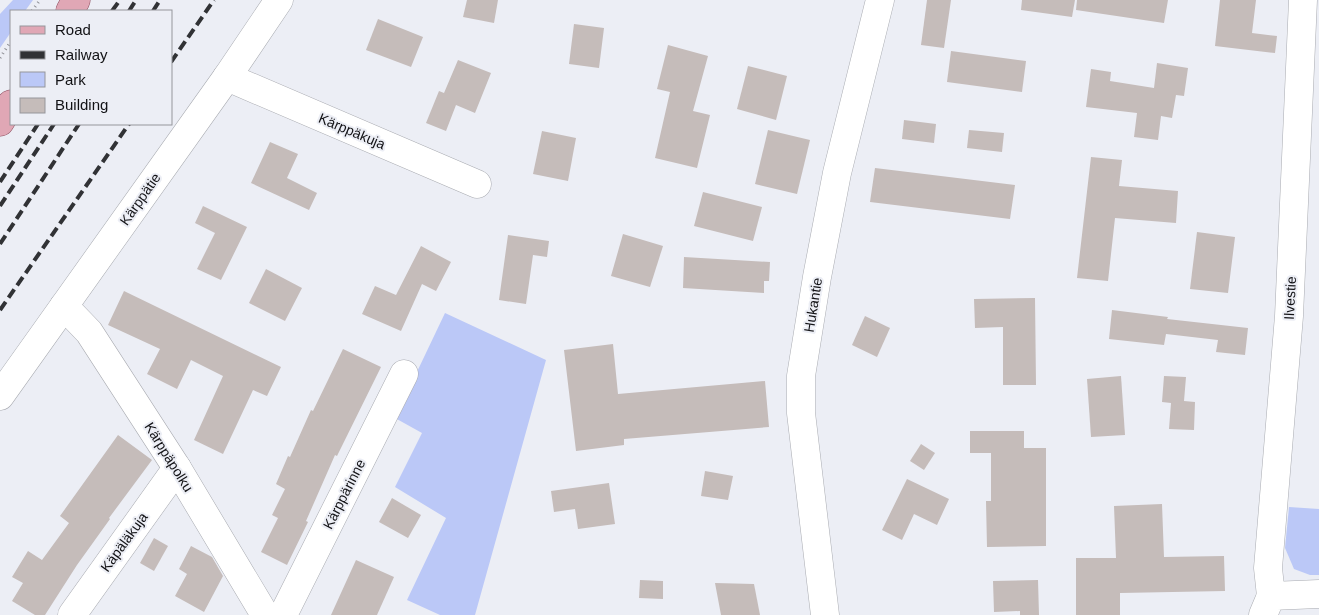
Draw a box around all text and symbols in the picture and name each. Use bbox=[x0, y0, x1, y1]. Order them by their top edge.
legend bbox=[10, 10, 172, 125]
text: Road bbox=[55, 21, 91, 38]
text: Railway bbox=[55, 46, 108, 63]
text: Park bbox=[55, 71, 86, 88]
text: Building bbox=[55, 96, 108, 113]
street label: Kärppäkuja bbox=[316, 110, 388, 152]
street label: Kärppätie bbox=[116, 170, 164, 228]
street label: Hukantie bbox=[801, 276, 825, 334]
street label: Ilvestie bbox=[1281, 276, 1299, 320]
street label: Kärppäpolku bbox=[141, 419, 197, 495]
street label: Kärppärinne bbox=[320, 456, 369, 532]
street label: Käpäläkuja bbox=[97, 509, 151, 575]

